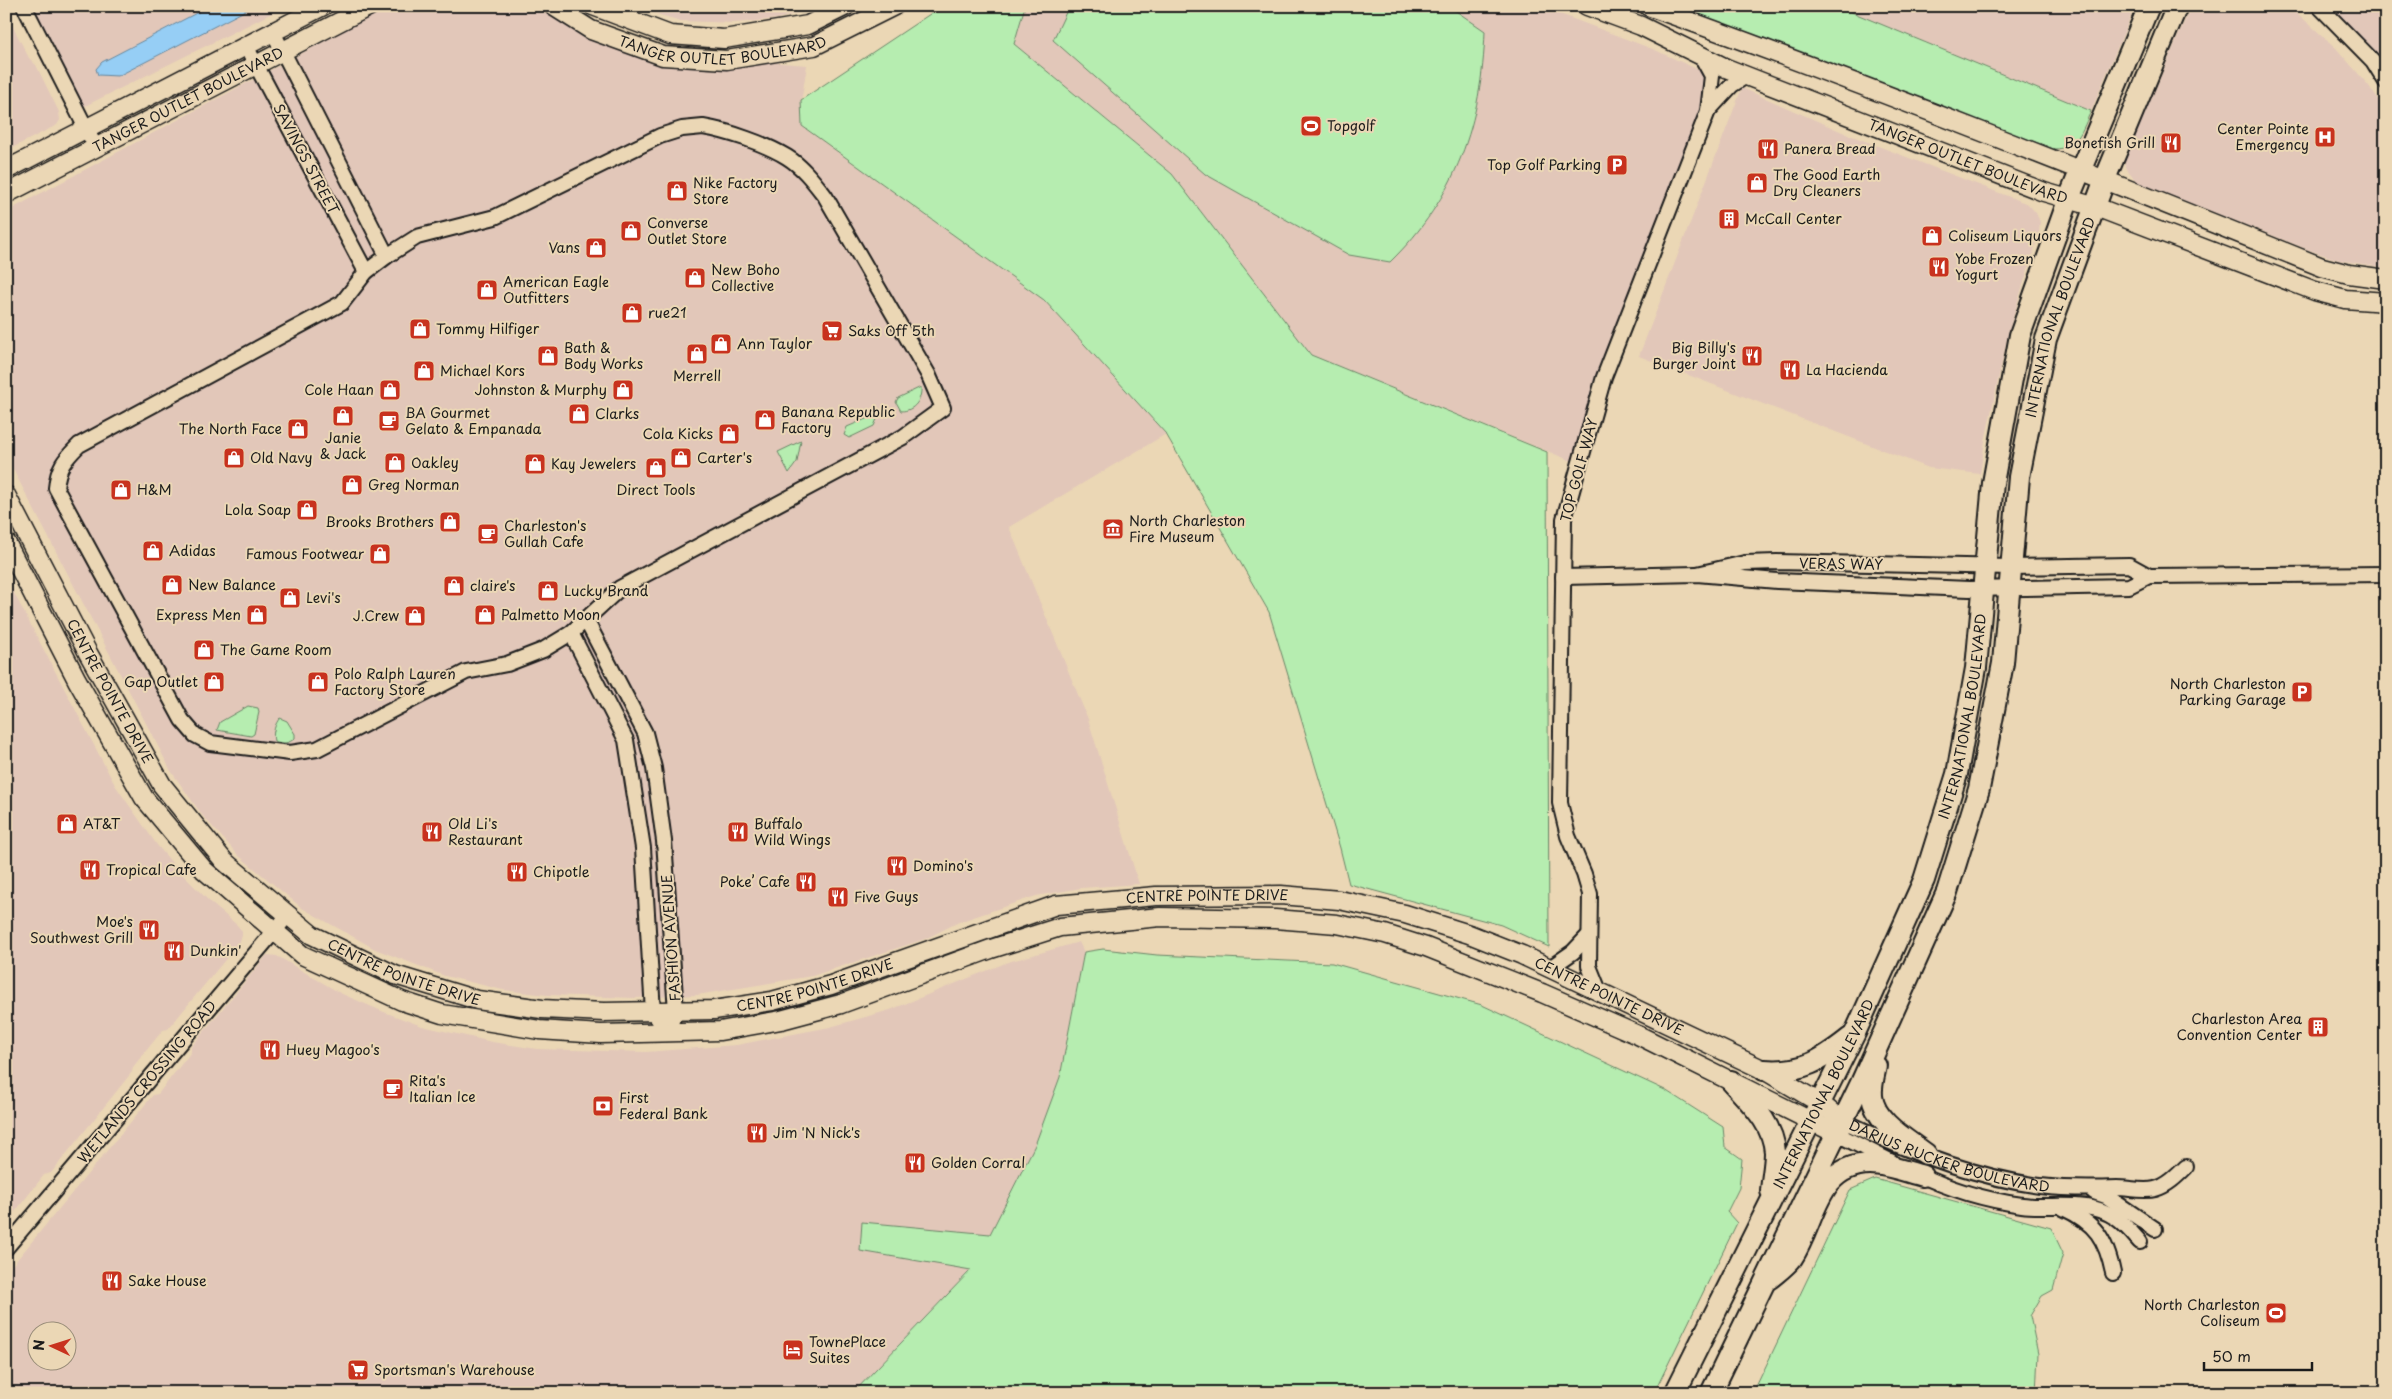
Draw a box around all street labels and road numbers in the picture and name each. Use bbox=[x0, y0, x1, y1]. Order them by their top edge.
street label: TANGER OUTLET BOULEVARD bbox=[616, 29, 830, 45]
street label: TANGER OUTLET BOULEVARD bbox=[89, 42, 287, 157]
street label: SAVINGS STREET bbox=[268, 100, 345, 218]
street label: TANGER OUTLET BOULEVARD bbox=[1865, 114, 2070, 208]
street label: INTERNATIONAL BOULEVARD bbox=[2020, 214, 2100, 419]
street label: TOP GOLF WAY bbox=[1555, 415, 1603, 524]
street label: VERAS WAY bbox=[1799, 552, 1883, 575]
street label: INTERNATIONAL BOULEVARD bbox=[1933, 613, 1991, 822]
street label: CENTRE POINTE DRIVE bbox=[62, 615, 159, 767]
street label: FASHION AVENUE bbox=[656, 874, 685, 1002]
street label: CENTRE POINTE DRIVE bbox=[1125, 884, 1289, 909]
street label: CENTRE POINTE DRIVE bbox=[324, 933, 483, 1011]
street label: CENTRE POINTE DRIVE bbox=[1531, 951, 1687, 1040]
street label: CENTRE POINTE DRIVE bbox=[735, 953, 896, 1016]
street label: WETLANDS CROSSING ROAD bbox=[72, 996, 221, 1168]
street label: INTERNATIONAL BOULEVARD bbox=[1768, 996, 1879, 1192]
street label: DARIUS RUCKER BOULEVARD bbox=[1846, 1114, 2051, 1197]

